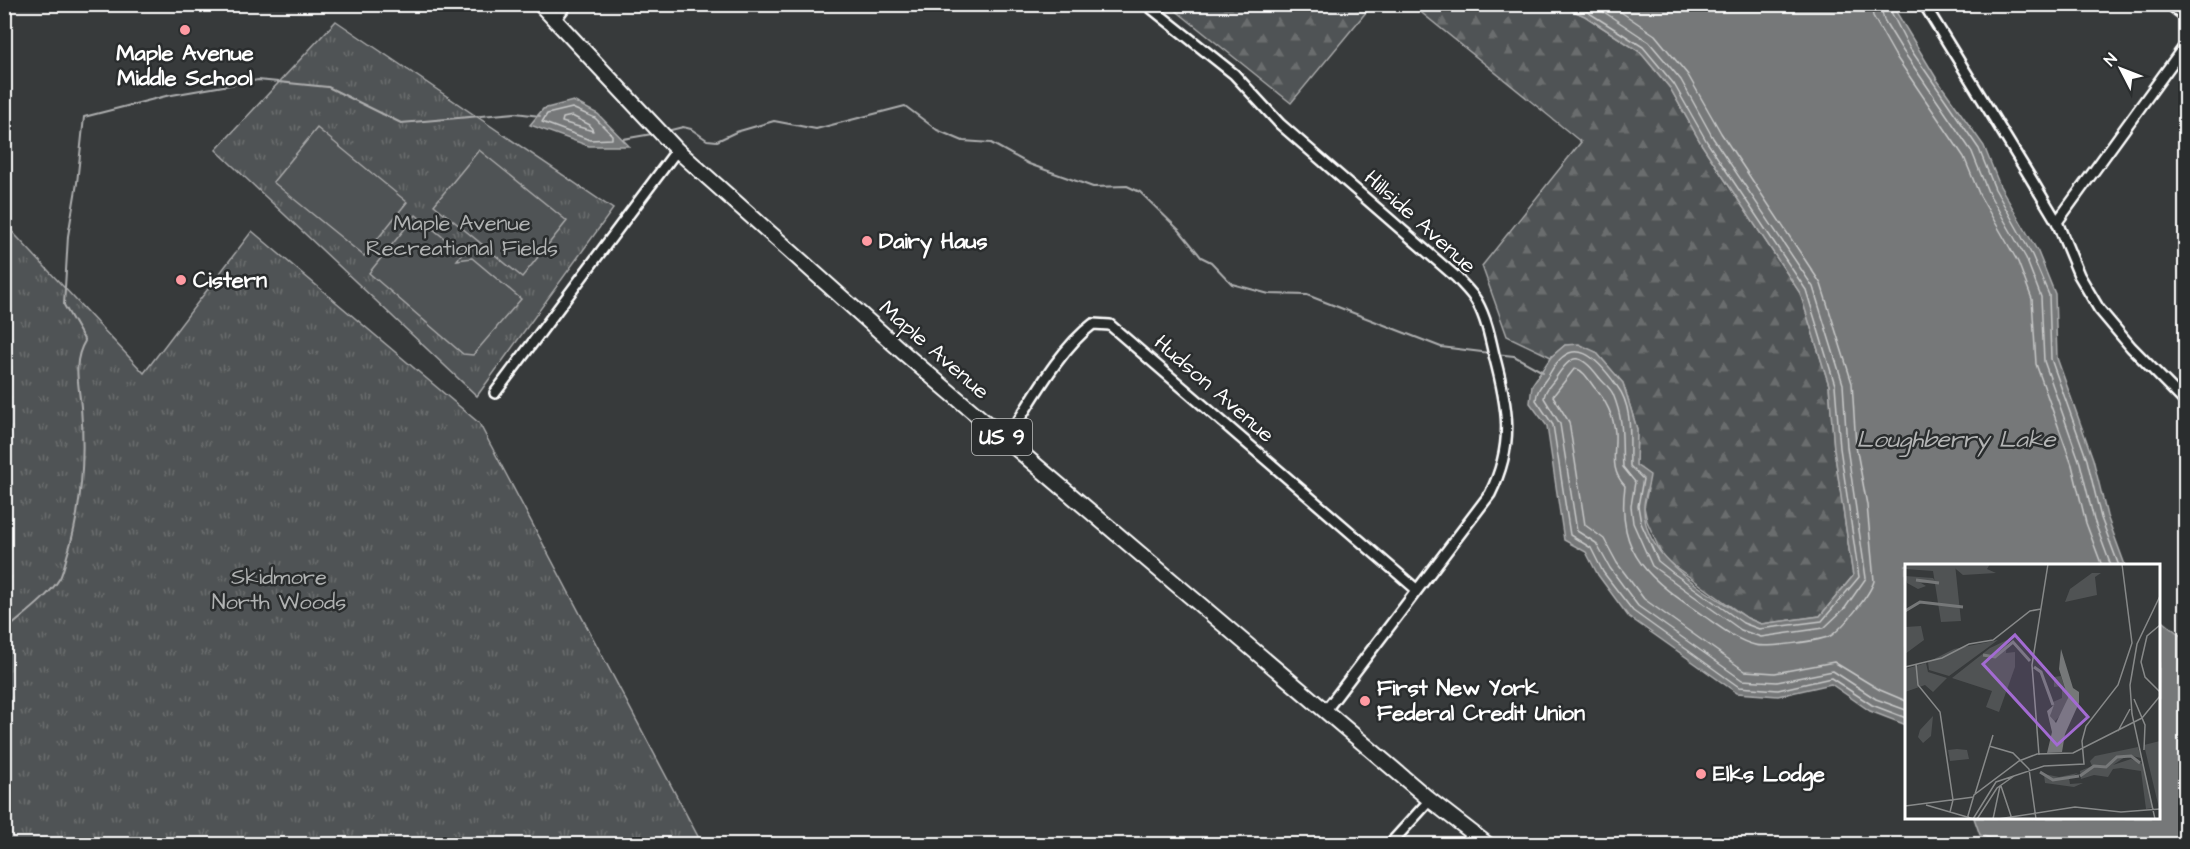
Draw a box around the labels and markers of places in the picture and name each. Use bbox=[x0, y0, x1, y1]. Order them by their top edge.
marker: Maple Avenue Middle School bbox=[178, 23, 192, 37]
place label: Maple Avenue Middle School bbox=[116, 38, 254, 94]
place label: Dairy Haus bbox=[879, 226, 988, 259]
marker: Dairy Haus bbox=[860, 234, 874, 248]
place label: Cistern bbox=[193, 265, 267, 296]
marker: Cistern bbox=[174, 273, 188, 287]
place label: First New York Federal Credit Union bbox=[1377, 673, 1585, 729]
marker: First New York Federal Credit Union bbox=[1358, 694, 1372, 708]
place label: Elks Lodge bbox=[1713, 759, 1825, 791]
marker: Elks Lodge bbox=[1694, 767, 1708, 781]

